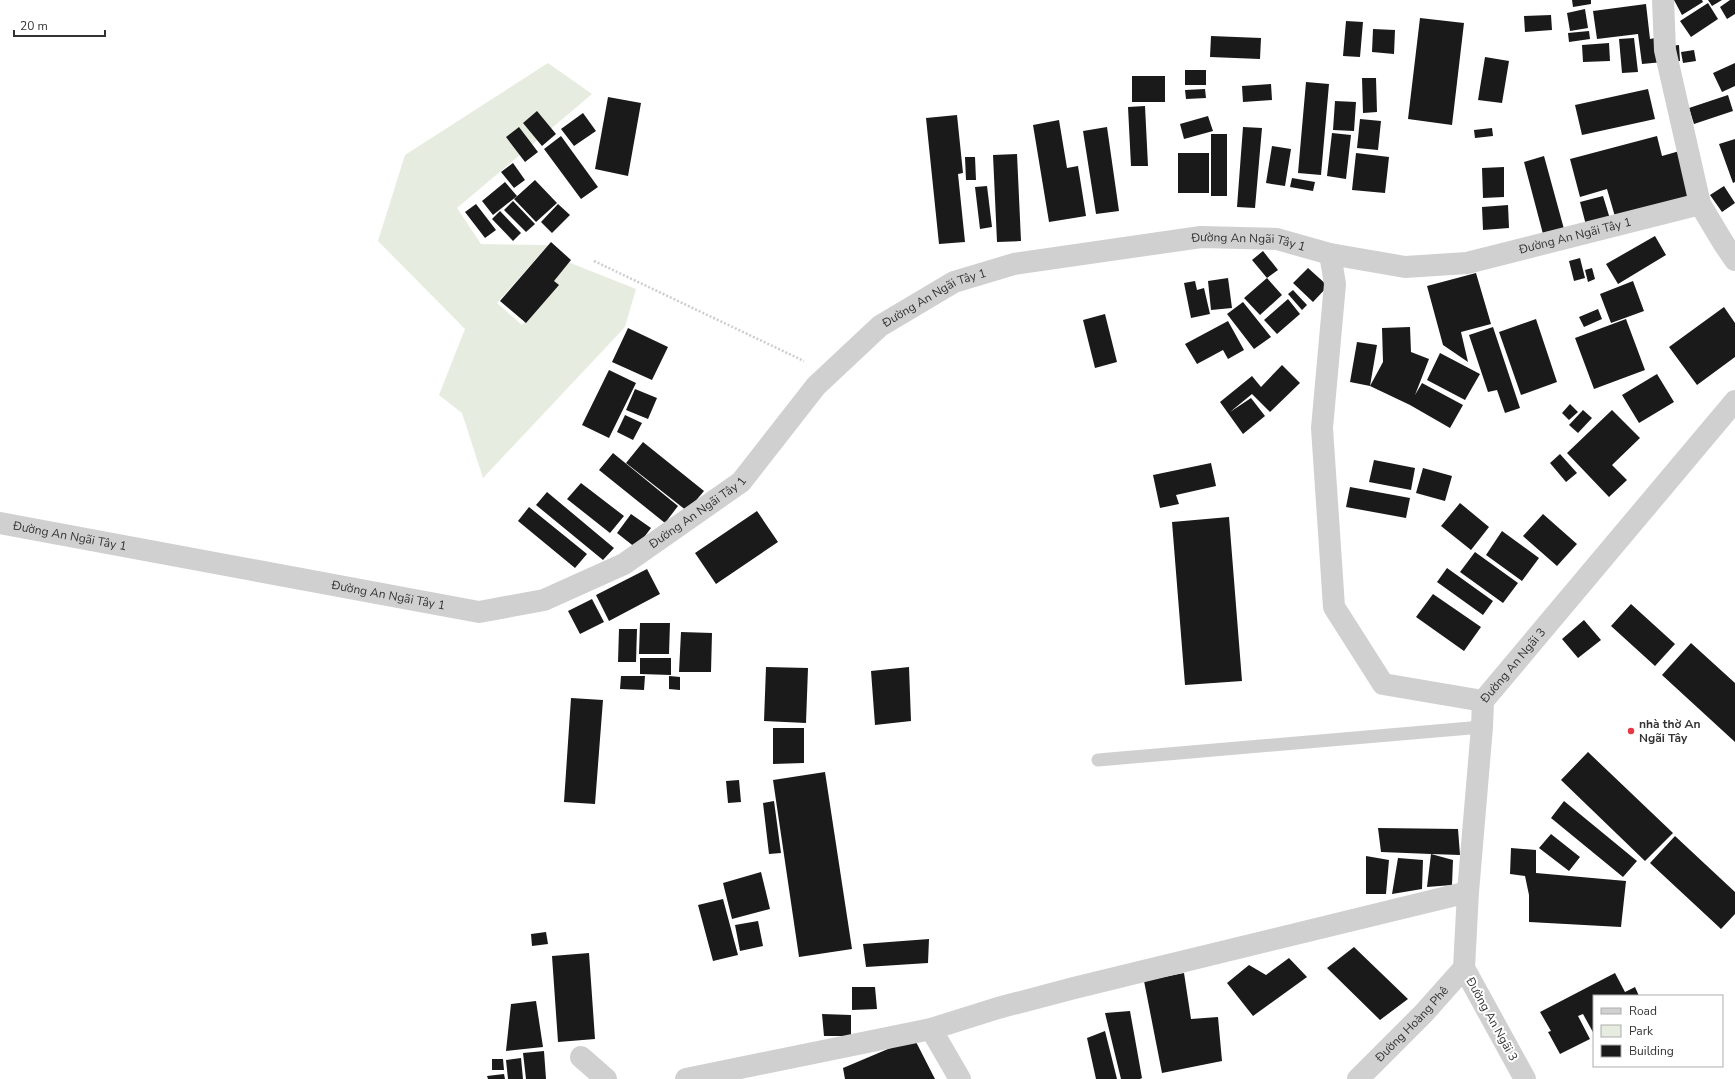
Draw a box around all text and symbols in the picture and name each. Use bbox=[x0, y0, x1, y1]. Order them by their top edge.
scale bar bbox=[14, 12, 105, 38]
text: 20 m bbox=[20, 18, 48, 34]
street label: Đường An Ngãi Tây 1 bbox=[1516, 214, 1633, 258]
street label: Đường An Ngãi Tây 1 bbox=[1189, 229, 1308, 255]
street label: Đường An Ngãi Tây 1 bbox=[878, 265, 988, 331]
street label: Đường An Ngãi Tây 1 bbox=[645, 473, 750, 553]
street label: Đường An Ngãi Tây 1 bbox=[11, 517, 128, 554]
street label: Đường An Ngãi Tây 1 bbox=[329, 577, 446, 614]
street label: Đường An Ngãi 3 bbox=[1476, 624, 1549, 707]
place label: nhà thờ An Ngãi Tây bbox=[1639, 716, 1701, 746]
marker: nhà thờ An Ngãi Tây bbox=[1626, 726, 1636, 736]
street label: Đường An Ngãi 3 bbox=[1462, 973, 1522, 1064]
street label: Đường Hoàng Phê bbox=[1371, 983, 1452, 1066]
legend bbox=[1593, 995, 1723, 1067]
text: Road bbox=[1629, 1003, 1657, 1019]
text: Park bbox=[1629, 1023, 1654, 1039]
text: Building bbox=[1629, 1043, 1674, 1059]

